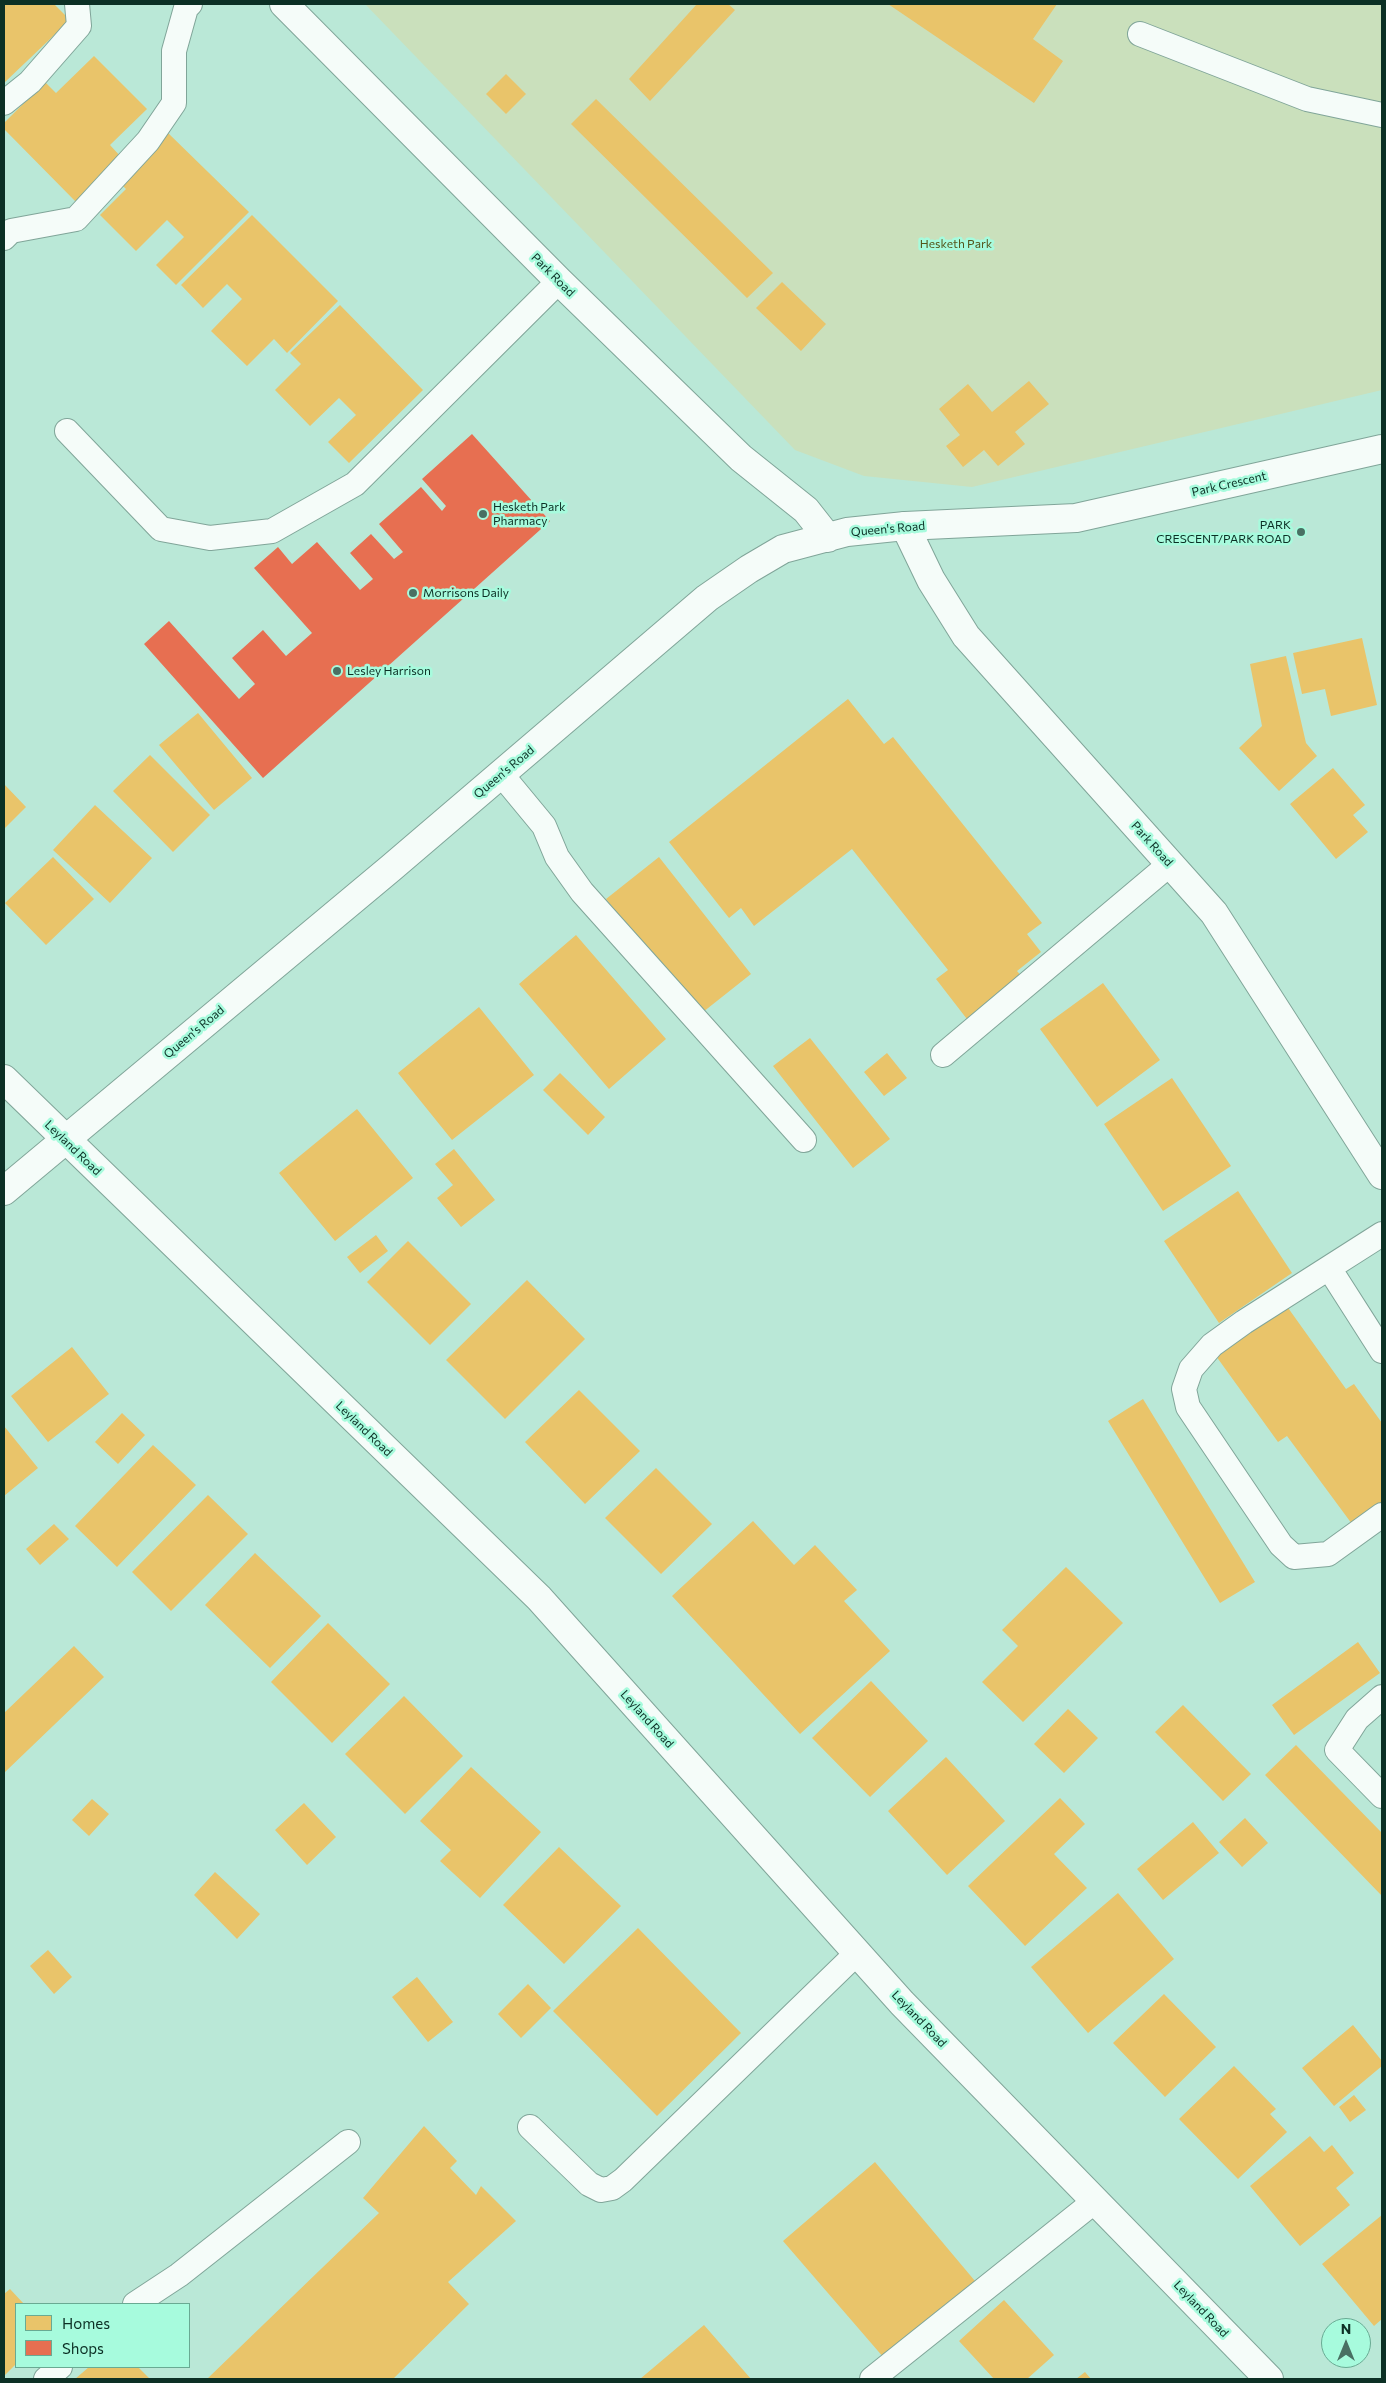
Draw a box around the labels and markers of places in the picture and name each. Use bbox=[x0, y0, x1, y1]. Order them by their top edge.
place label: Hesketh Park Pharmacy bbox=[493, 500, 565, 528]
marker: Hesketh Park Pharmacy bbox=[477, 508, 489, 520]
place label: PARK CRESCENT/PARK ROAD bbox=[1156, 518, 1291, 546]
marker: PARK CRESCENT/PARK ROAD bbox=[1295, 526, 1307, 538]
place label: Morrisons Daily bbox=[423, 586, 509, 600]
marker: Morrisons Daily bbox=[407, 587, 419, 599]
place label: Lesley Harrison bbox=[347, 664, 431, 678]
marker: Lesley Harrison bbox=[331, 665, 343, 677]

